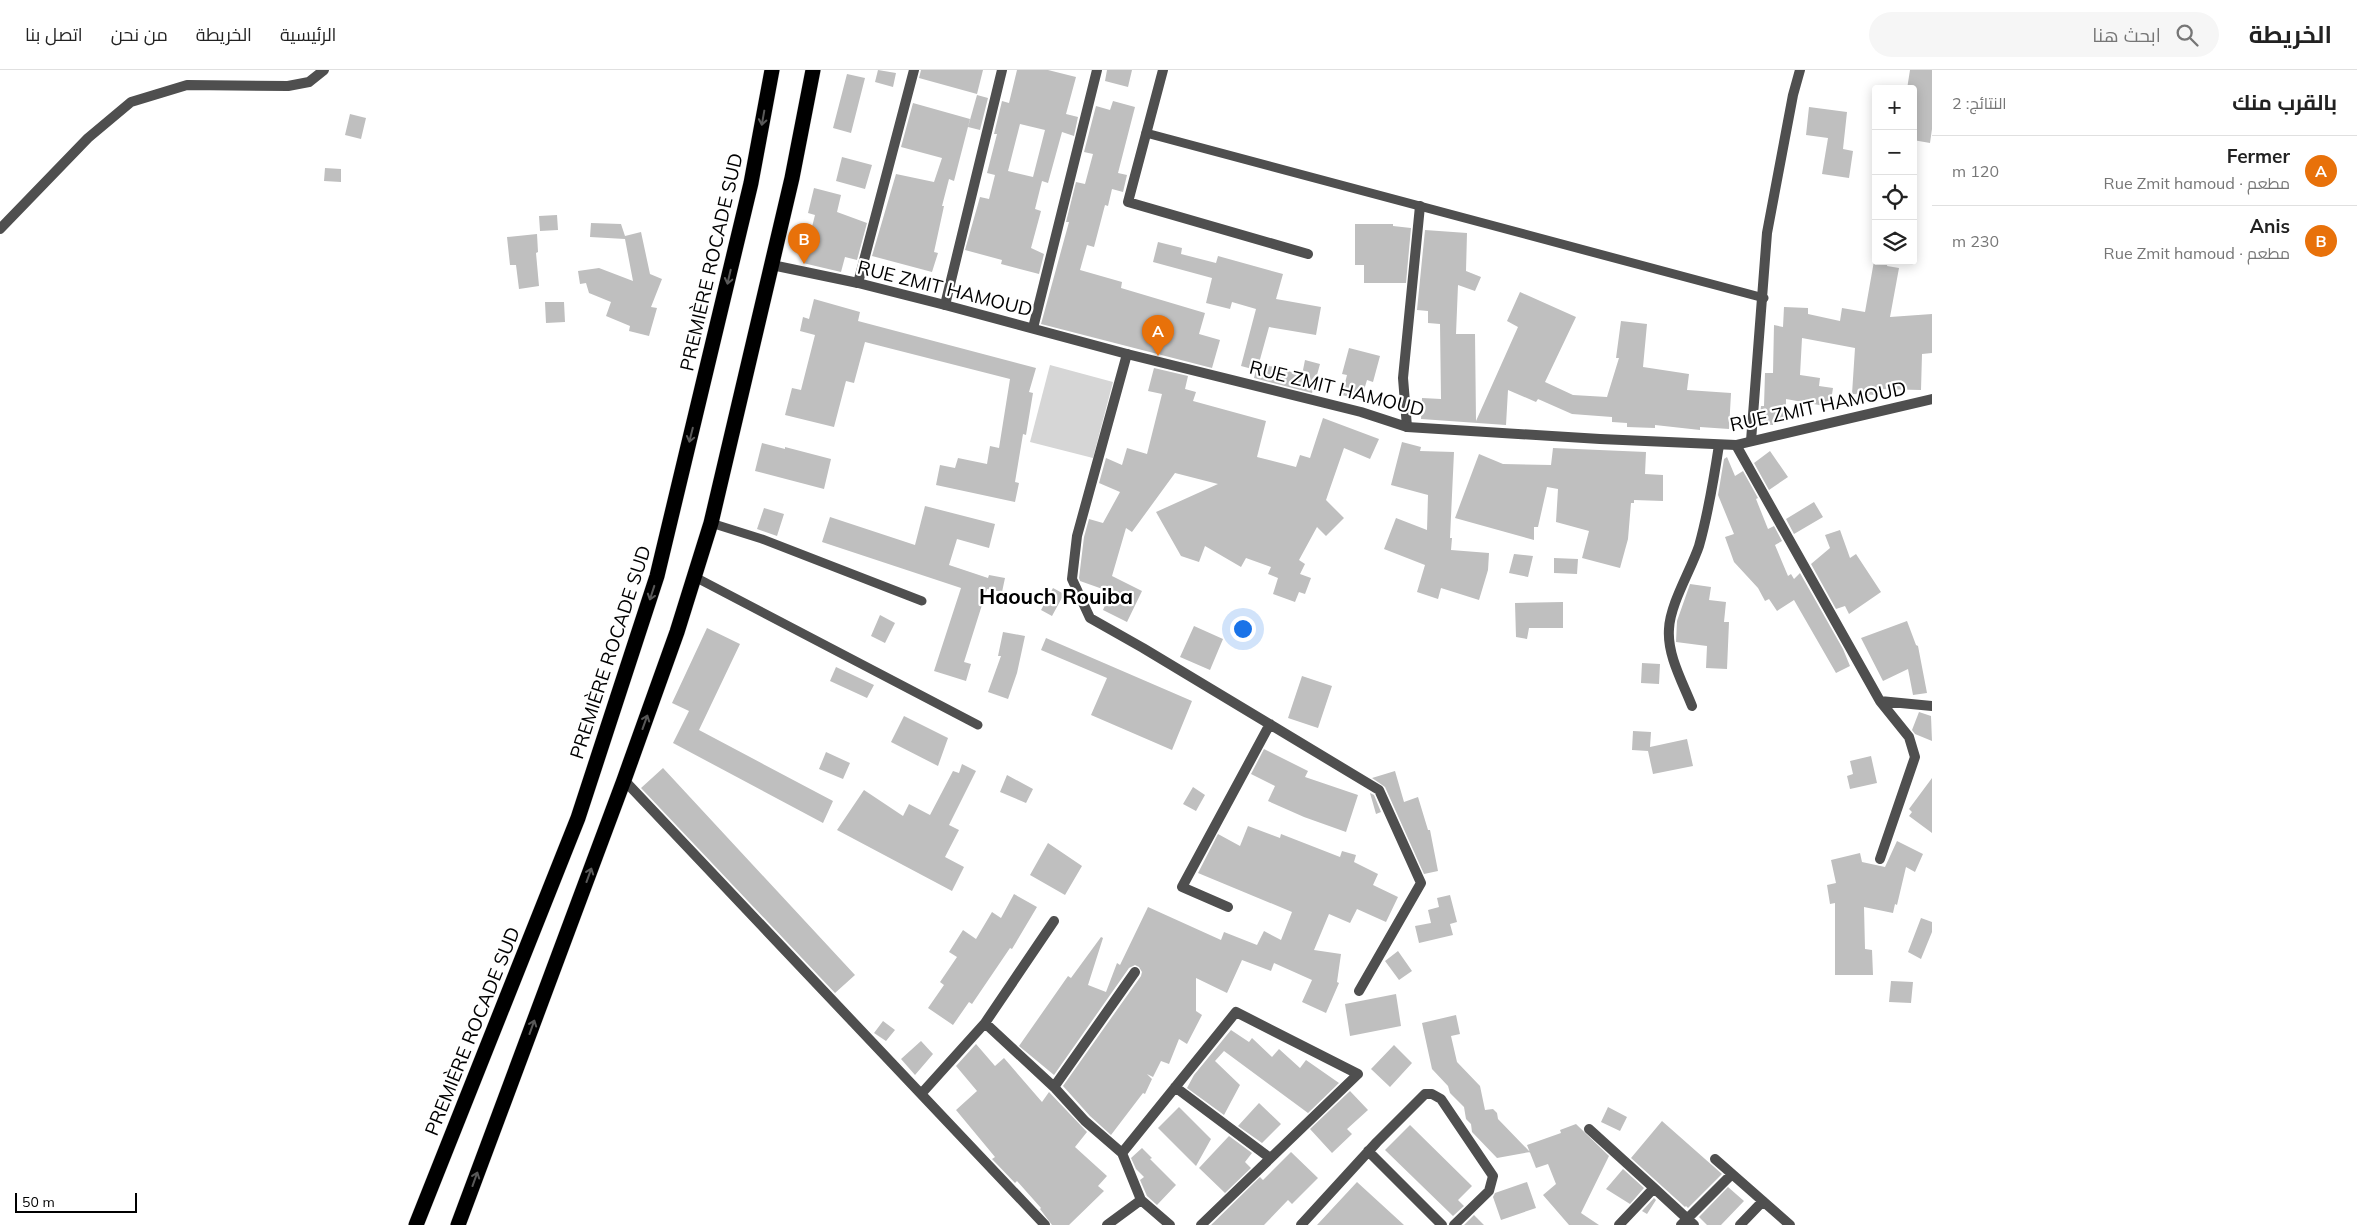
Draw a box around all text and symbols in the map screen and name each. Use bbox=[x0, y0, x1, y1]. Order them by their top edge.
search box bbox=[1869, 12, 2219, 57]
text: الخريطة bbox=[2249, 19, 2332, 49]
icon: search bbox=[2173, 21, 2201, 49]
text: اتصل بنا bbox=[25, 23, 83, 46]
text: من نحن bbox=[111, 23, 168, 46]
text: الخريطة bbox=[196, 23, 252, 46]
text: الرئيسية bbox=[280, 23, 336, 46]
text: ابحث هنا bbox=[2092, 23, 2161, 47]
map controls bbox=[1872, 85, 1917, 265]
button: + bbox=[1872, 85, 1917, 130]
text: بالقرب منك bbox=[2232, 89, 2337, 115]
text: النتائج: 2 bbox=[1952, 93, 2007, 113]
one-way arrow bbox=[758, 110, 767, 126]
button: − bbox=[1872, 130, 1917, 175]
text: Fermer bbox=[2227, 144, 2290, 168]
street label: PREMIÈRE ROCADE SUD bbox=[674, 151, 748, 373]
text: 120 m bbox=[1952, 161, 1999, 181]
text: A bbox=[2315, 161, 2327, 181]
text: مطعم · Rue Zmit hamoud bbox=[2104, 173, 2290, 193]
button: locate bbox=[1872, 175, 1917, 220]
text: Anis bbox=[2250, 214, 2290, 238]
button: layers bbox=[1872, 220, 1917, 265]
pin: B bbox=[788, 223, 820, 264]
text: 230 m bbox=[1952, 231, 1999, 251]
text: B bbox=[2315, 231, 2327, 251]
text: مطعم · Rue Zmit hamoud bbox=[2104, 243, 2290, 263]
street label: RUE ZMIT HAMOUD bbox=[855, 255, 1035, 321]
one-way arrow bbox=[724, 268, 733, 284]
pin: A bbox=[1142, 315, 1174, 356]
street label: RUE ZMIT HAMOUD bbox=[1247, 355, 1427, 421]
street label: RUE ZMIT HAMOUD bbox=[1728, 376, 1908, 436]
one-way arrow bbox=[686, 426, 696, 442]
street label: PREMIÈRE ROCADE SUD bbox=[564, 542, 656, 762]
district label: Haouch Rouiba bbox=[979, 583, 1133, 609]
one-way arrow bbox=[647, 584, 656, 600]
your location bbox=[1230, 616, 1256, 642]
one-way arrow bbox=[641, 715, 650, 730]
one-way arrow bbox=[585, 868, 594, 883]
street label: PREMIÈRE ROCADE SUD bbox=[419, 923, 525, 1139]
one-way arrow bbox=[528, 1020, 537, 1035]
one-way arrow bbox=[472, 1172, 481, 1187]
scale bar bbox=[15, 1190, 138, 1213]
text: 50 m bbox=[22, 1193, 55, 1211]

